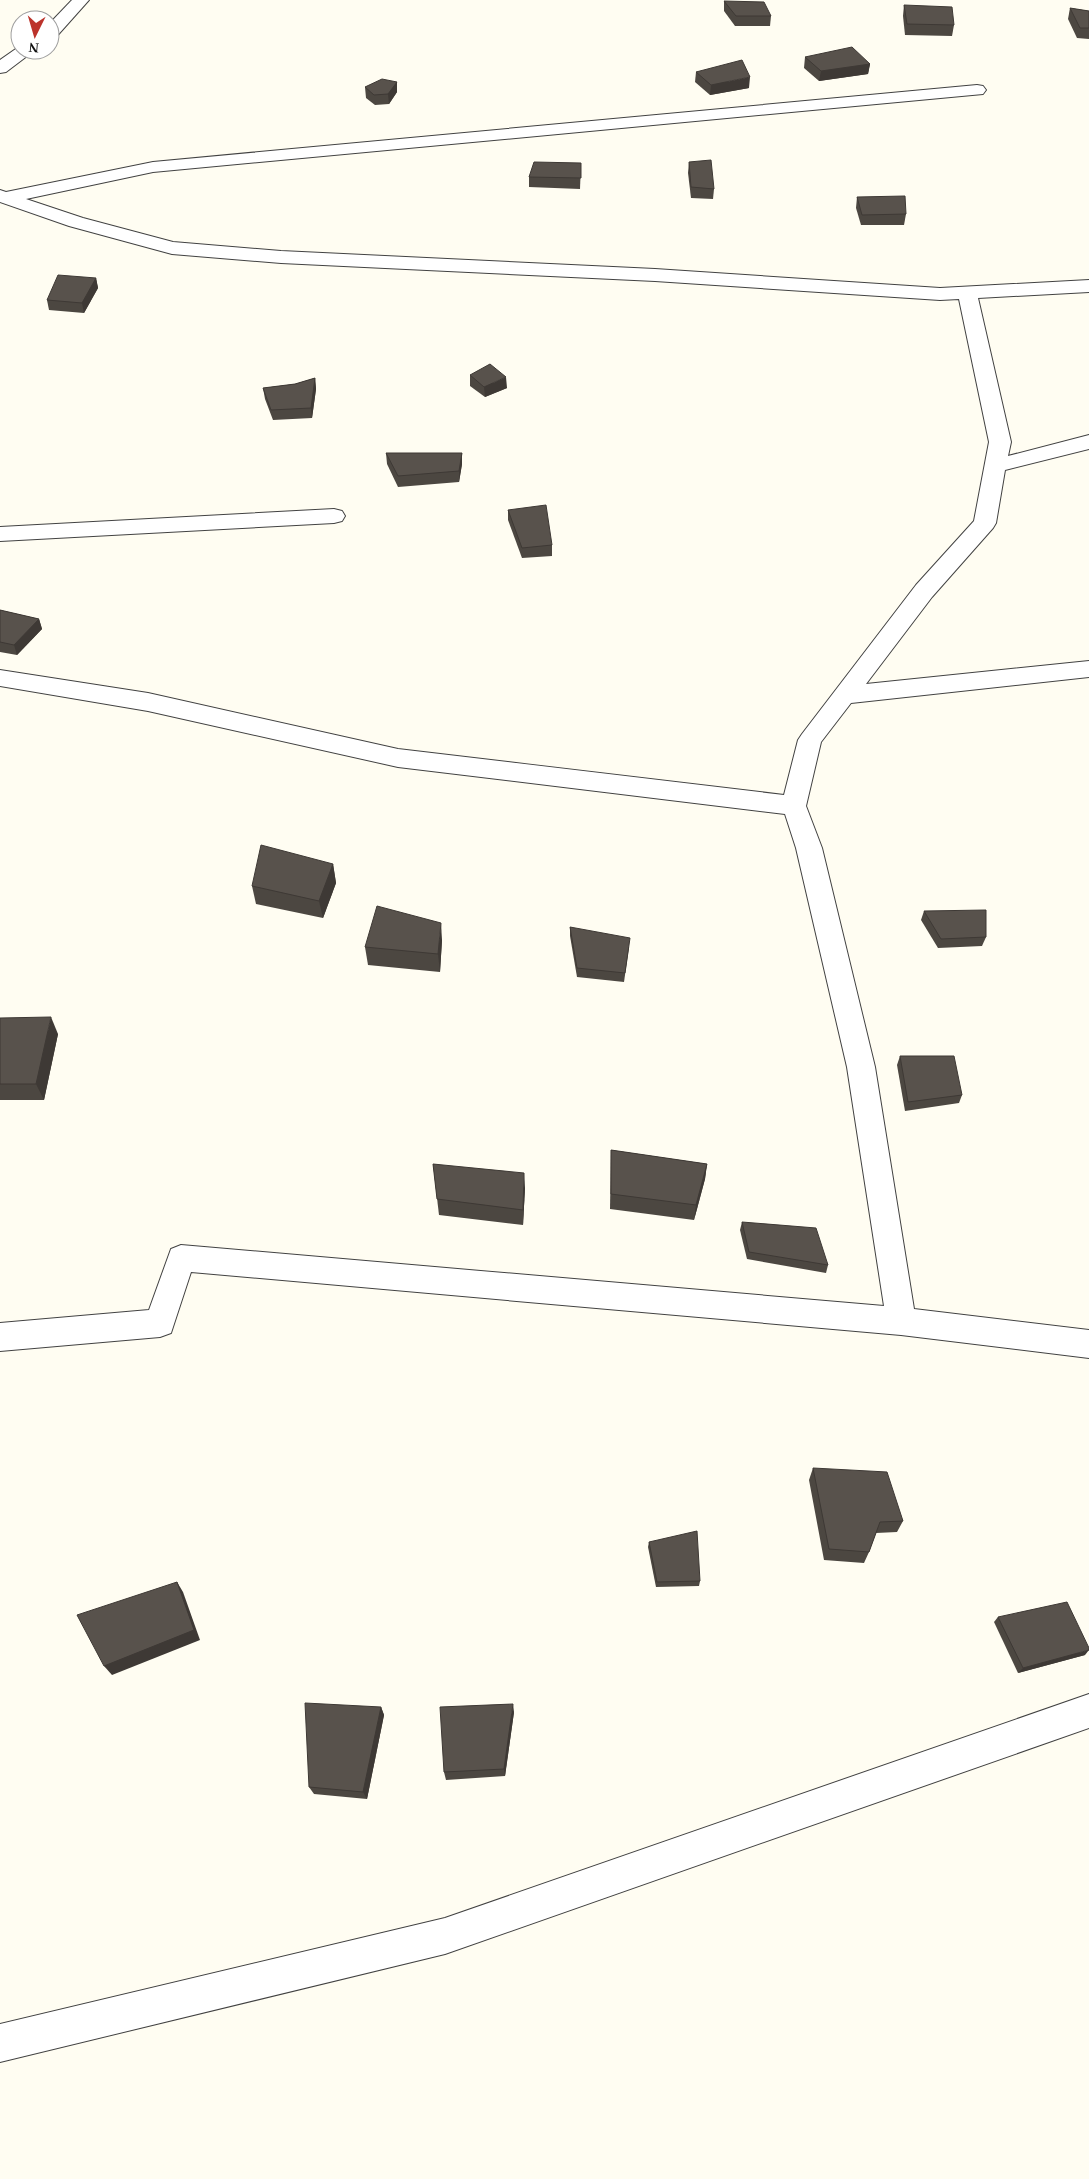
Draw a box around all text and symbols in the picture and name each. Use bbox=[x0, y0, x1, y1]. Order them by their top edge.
north arrow bbox=[10, 10, 60, 60]
text: N bbox=[28, 40, 40, 55]

